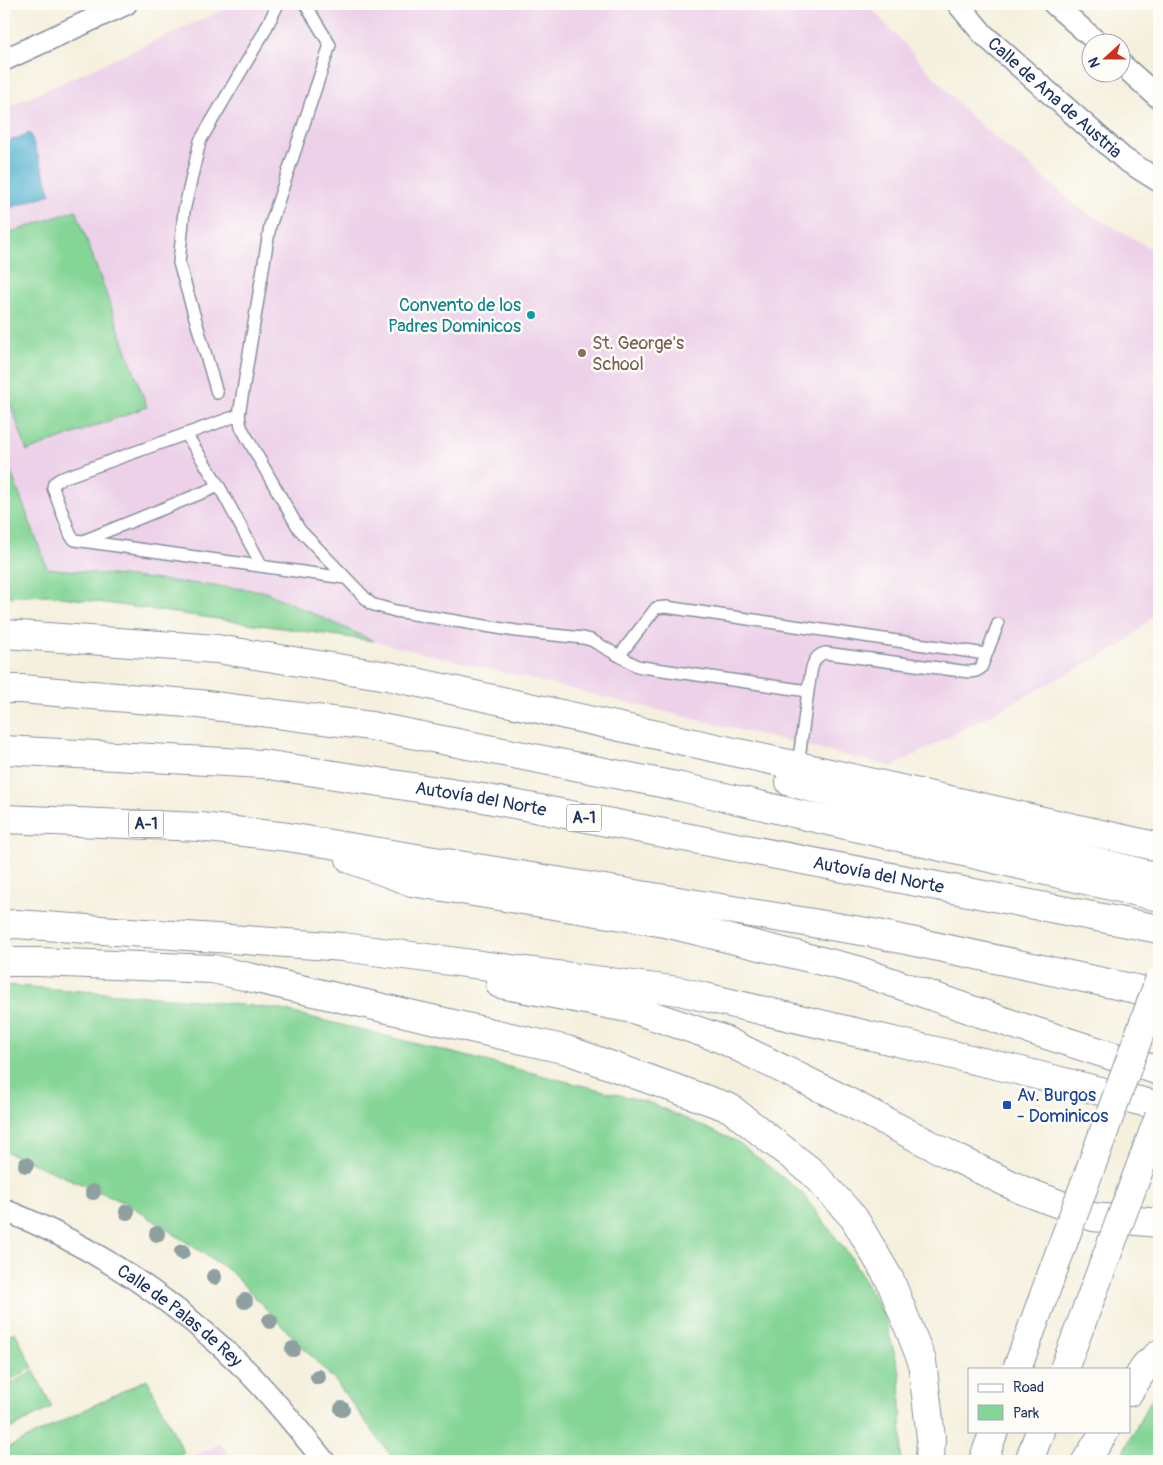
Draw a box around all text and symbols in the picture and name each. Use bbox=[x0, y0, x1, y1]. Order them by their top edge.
street label: Calle de Ana de Austria bbox=[983, 32, 1127, 163]
north arrow bbox=[1080, 32, 1130, 82]
text: N bbox=[1085, 55, 1104, 70]
place label: Convento de los Padres Dominicos bbox=[388, 294, 521, 338]
marker: Convento de los Padres Dominicos bbox=[525, 309, 537, 321]
place label: St. George's School bbox=[592, 332, 684, 376]
marker: St. George's School bbox=[576, 347, 588, 359]
street label: Autovía del Norte bbox=[414, 776, 549, 822]
road number: A-1 bbox=[566, 804, 602, 831]
road number: A-1 bbox=[128, 811, 164, 838]
street label: Autovía del Norte bbox=[811, 851, 946, 899]
place label: Av. Burgos - Dominicos bbox=[1017, 1084, 1108, 1128]
marker: Av. Burgos - Dominicos bbox=[1001, 1099, 1013, 1111]
street label: Calle de Palas de Rey bbox=[113, 1259, 248, 1372]
legend bbox=[968, 1368, 1130, 1432]
text: Road bbox=[1013, 1378, 1044, 1397]
text: Park bbox=[1013, 1404, 1040, 1423]

